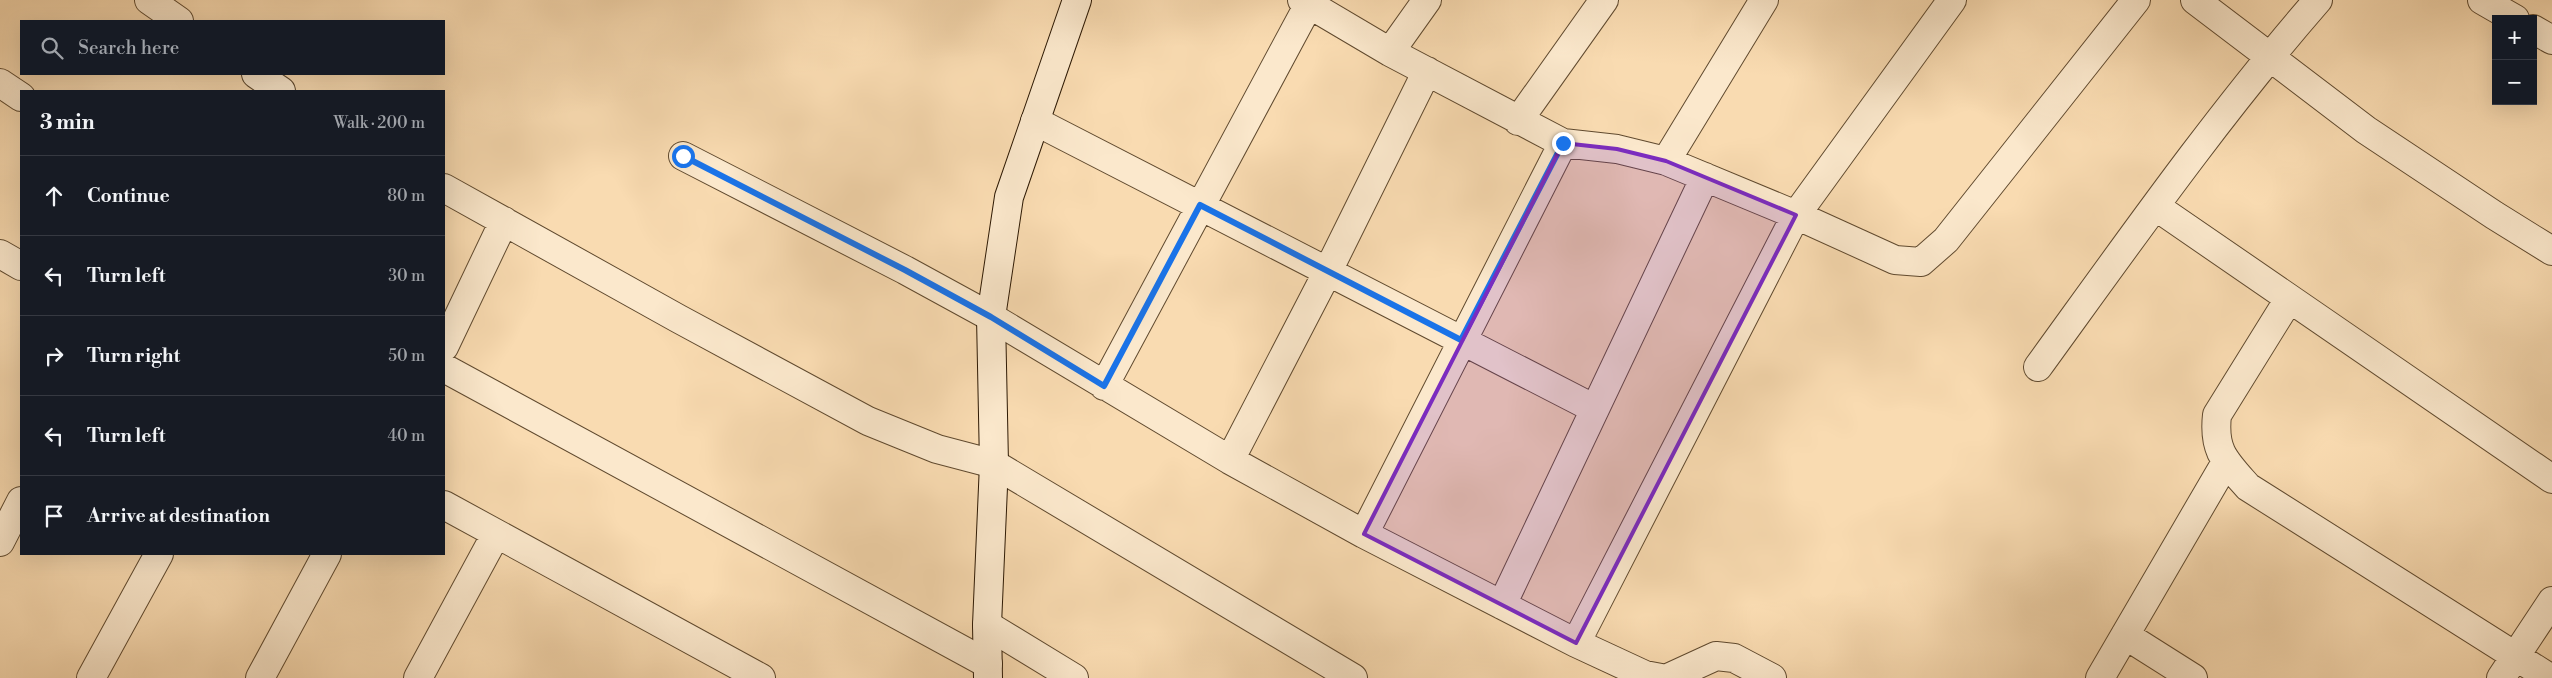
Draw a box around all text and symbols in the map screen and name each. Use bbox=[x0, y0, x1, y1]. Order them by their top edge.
map controls bbox=[2492, 15, 2537, 105]
button: + bbox=[2492, 15, 2537, 60]
search box bbox=[20, 20, 445, 75]
icon: search bbox=[38, 34, 66, 62]
text: Search here bbox=[78, 36, 179, 60]
button: − bbox=[2492, 60, 2537, 105]
text: 3 min bbox=[40, 110, 95, 136]
text: Walk · 200 m bbox=[333, 113, 425, 133]
route end bbox=[1552, 132, 1575, 155]
route start bbox=[672, 145, 695, 168]
icon: ahead bbox=[40, 182, 68, 210]
text: Continue bbox=[87, 184, 170, 208]
text: 80 m bbox=[387, 186, 425, 206]
icon: left bbox=[40, 262, 68, 290]
text: Turn left bbox=[87, 264, 166, 288]
text: 30 m bbox=[388, 266, 425, 286]
icon: right bbox=[40, 342, 68, 370]
text: Turn right bbox=[87, 344, 180, 368]
text: 50 m bbox=[388, 346, 425, 366]
icon: left bbox=[40, 422, 68, 450]
text: Turn left bbox=[87, 424, 166, 448]
text: 40 m bbox=[388, 426, 425, 446]
icon: arrive bbox=[40, 502, 68, 530]
text: Arrive at destination bbox=[87, 504, 270, 528]

